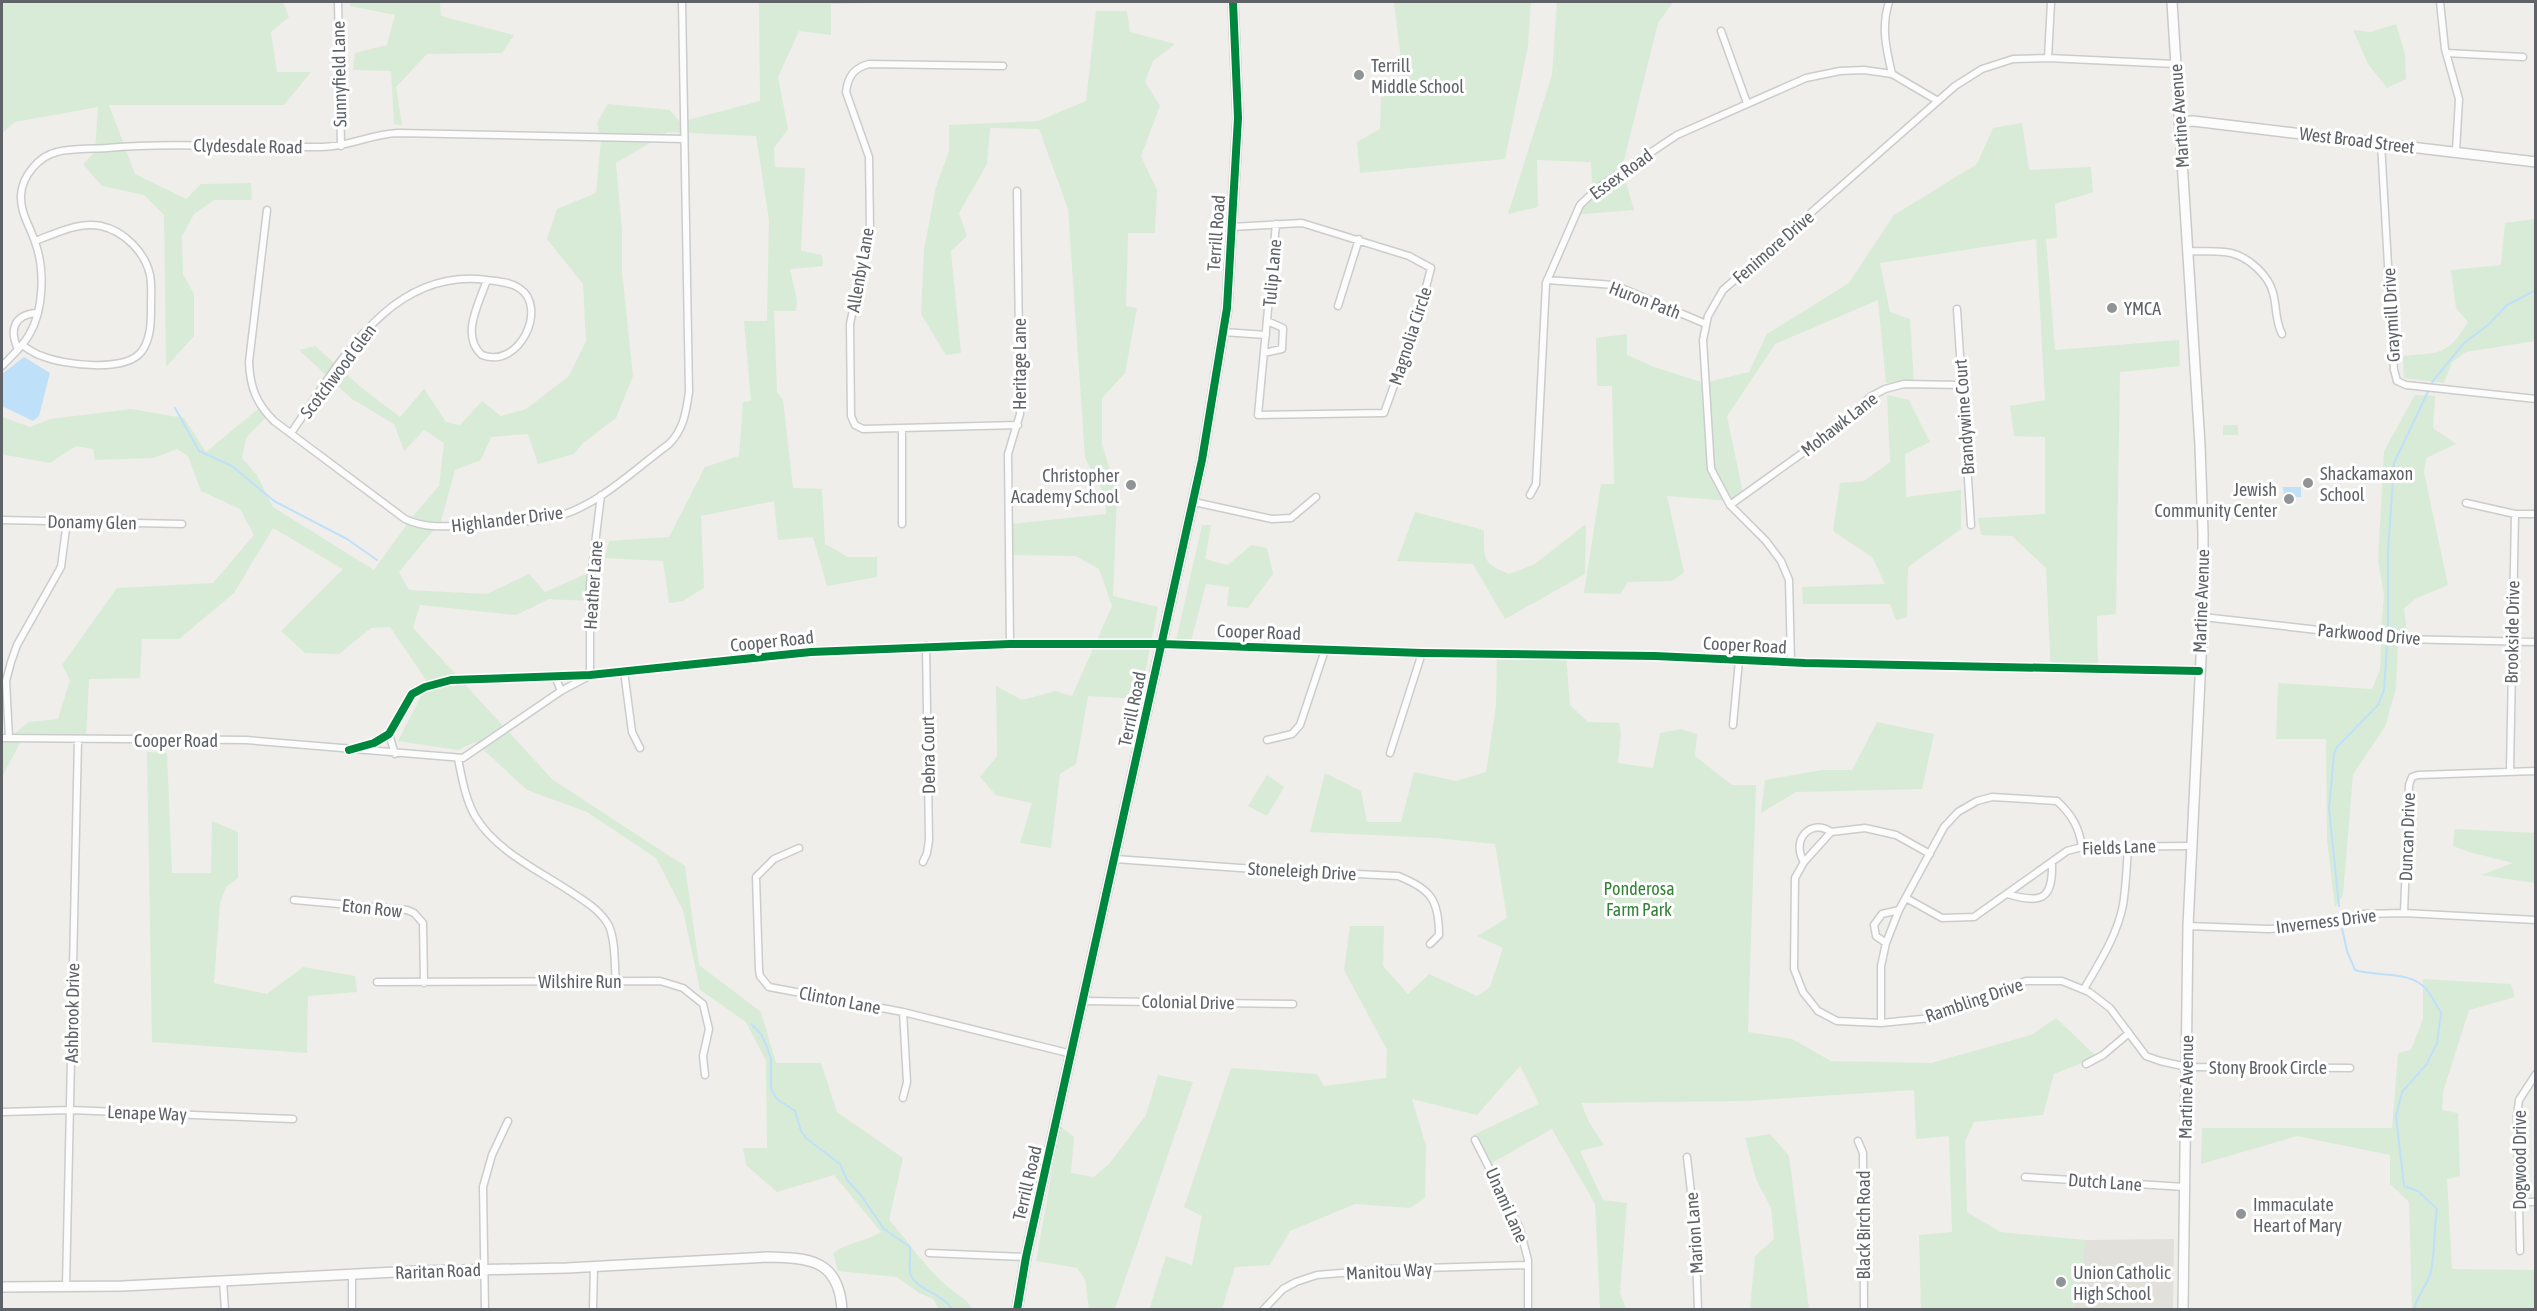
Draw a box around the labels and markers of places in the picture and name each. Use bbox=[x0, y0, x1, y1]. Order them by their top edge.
place label: Terrill Middle School bbox=[1371, 55, 1464, 97]
marker: Terrill Middle School bbox=[1352, 68, 1366, 82]
place label: YMCA bbox=[2124, 298, 2161, 319]
marker: YMCA bbox=[2105, 301, 2119, 315]
place label: Shackamaxon School bbox=[2320, 463, 2413, 505]
place label: Christopher Academy School bbox=[1011, 465, 1120, 507]
marker: Shackamaxon School bbox=[2301, 476, 2315, 490]
marker: Christopher Academy School bbox=[1124, 478, 1138, 492]
place label: Jewish Community Center bbox=[2154, 479, 2278, 521]
marker: Jewish Community Center bbox=[2282, 492, 2296, 506]
place label: Immaculate Heart of Mary bbox=[2253, 1194, 2342, 1236]
marker: Immaculate Heart of Mary bbox=[2234, 1207, 2248, 1221]
place label: Union Catholic High School bbox=[2073, 1262, 2171, 1304]
marker: Union Catholic High School bbox=[2054, 1275, 2068, 1289]

